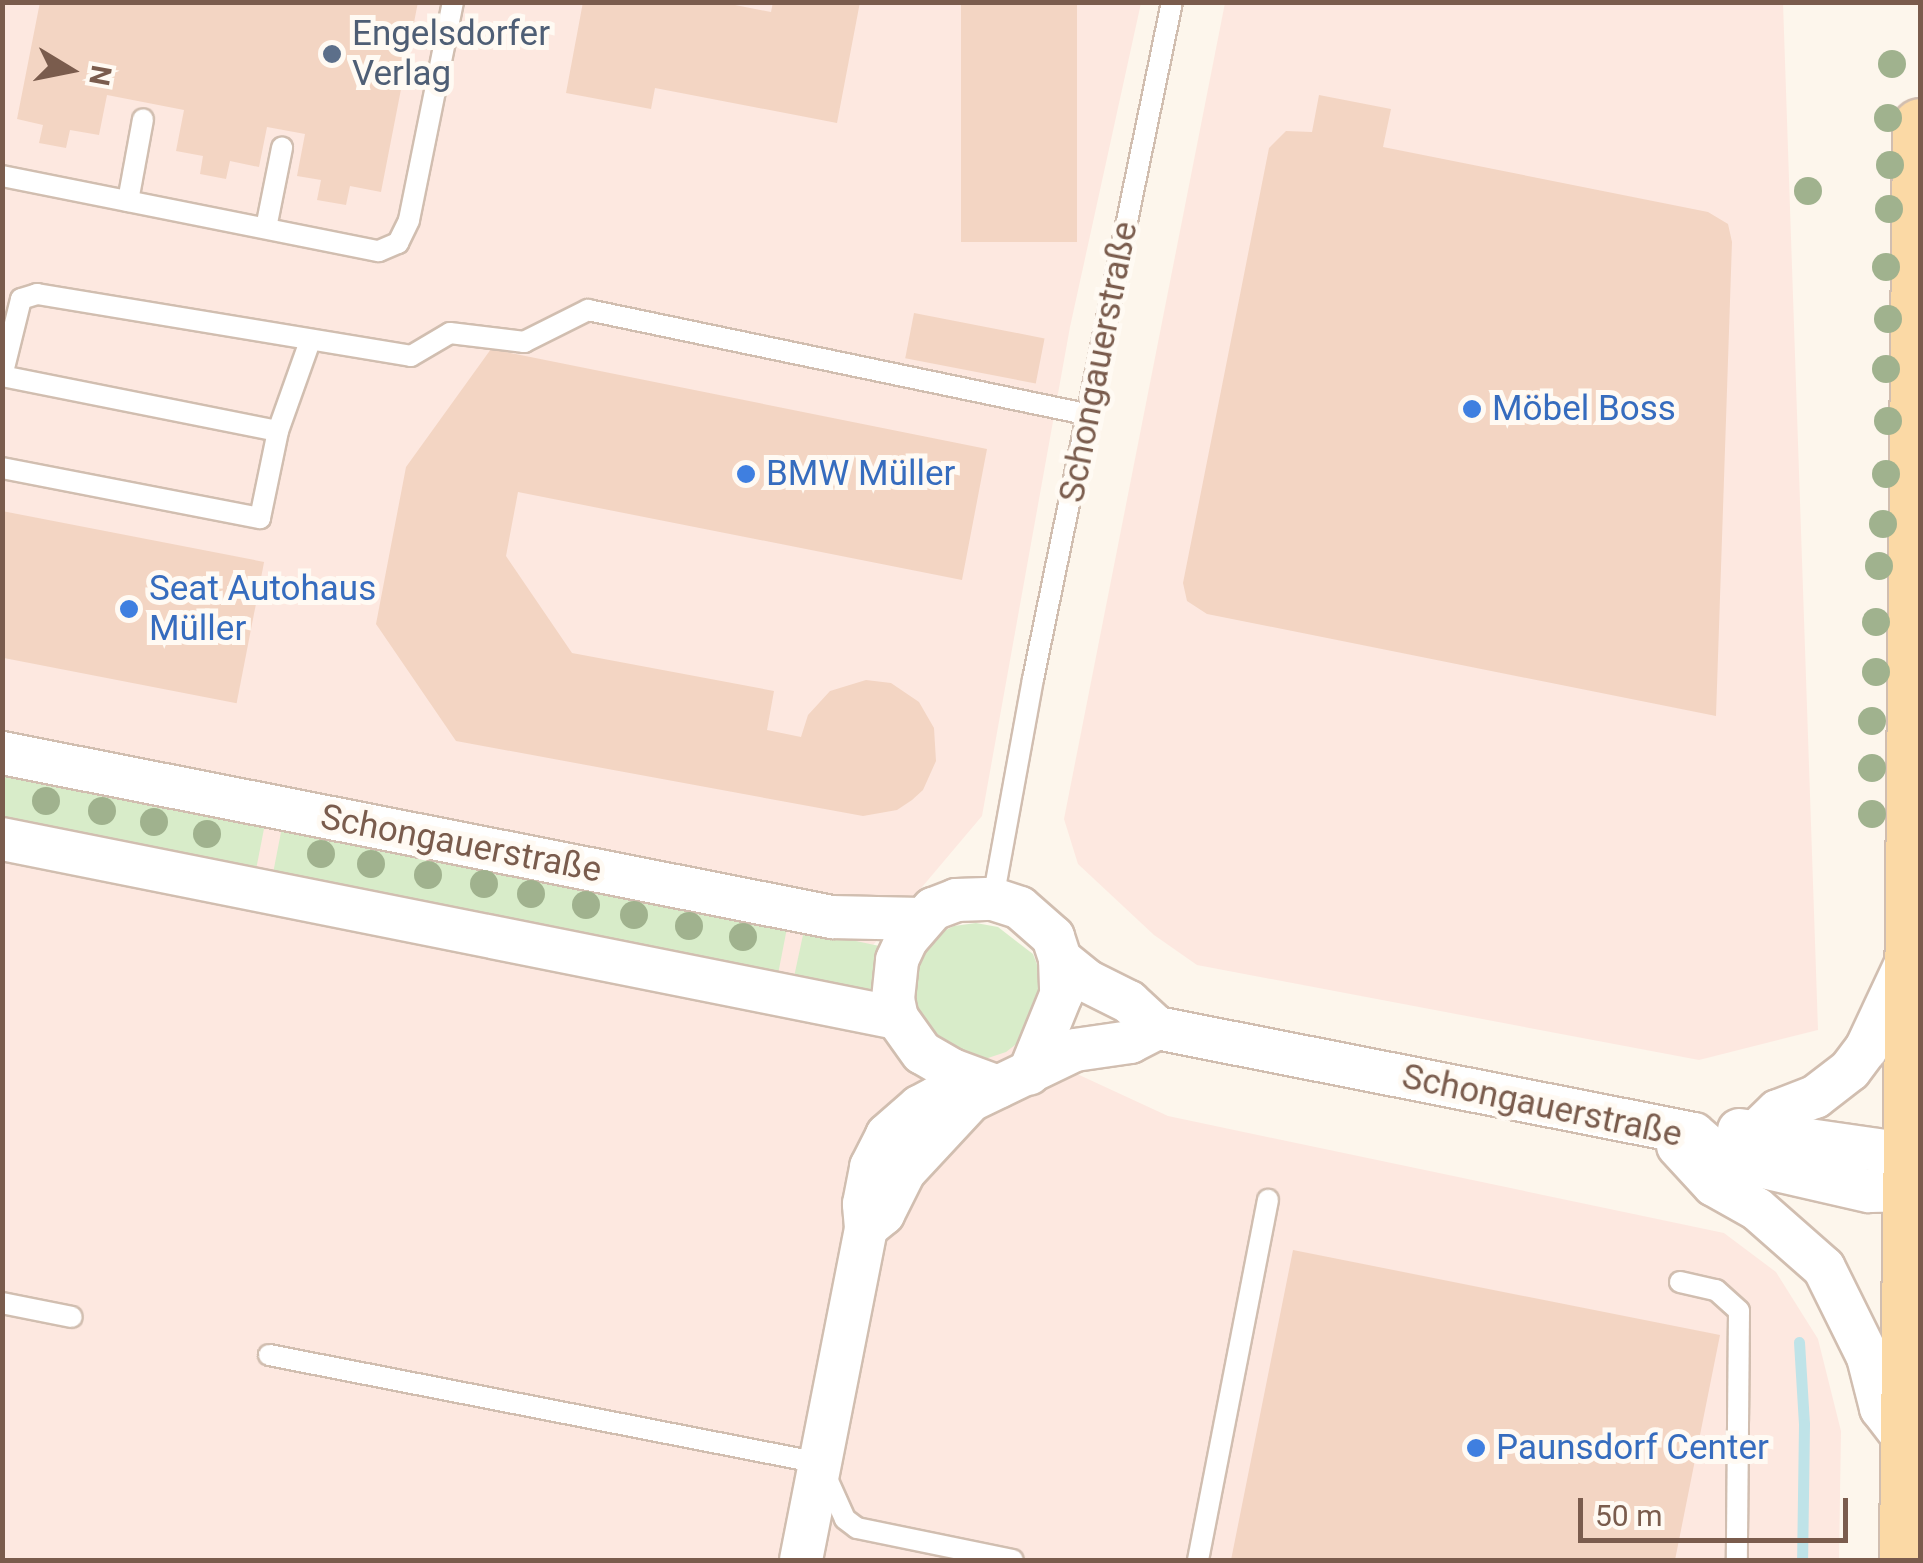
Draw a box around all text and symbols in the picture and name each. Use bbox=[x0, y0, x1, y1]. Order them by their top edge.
place label: Engelsdorfer Verlag bbox=[352, 13, 550, 95]
north arrow bbox=[20, 20, 120, 120]
marker: Engelsdorfer Verlag bbox=[321, 43, 343, 65]
text: N bbox=[82, 63, 118, 88]
street label: Schongauerstraße bbox=[1051, 218, 1147, 506]
place label: Möbel Boss bbox=[1492, 388, 1676, 430]
marker: Möbel Boss bbox=[1461, 398, 1483, 420]
place label: BMW Müller bbox=[766, 453, 955, 495]
marker: BMW Müller bbox=[735, 463, 757, 485]
place label: Seat Autohaus Müller bbox=[149, 568, 376, 650]
marker: Seat Autohaus Müller bbox=[118, 598, 140, 620]
street label: Schongauerstraße bbox=[317, 796, 605, 892]
street label: Schongauerstraße bbox=[1398, 1056, 1686, 1156]
place label: Paunsdorf Center bbox=[1496, 1427, 1769, 1469]
marker: Paunsdorf Center bbox=[1465, 1437, 1487, 1459]
scale bar bbox=[1583, 1478, 1853, 1540]
text: 50 m bbox=[1595, 1498, 1662, 1533]

